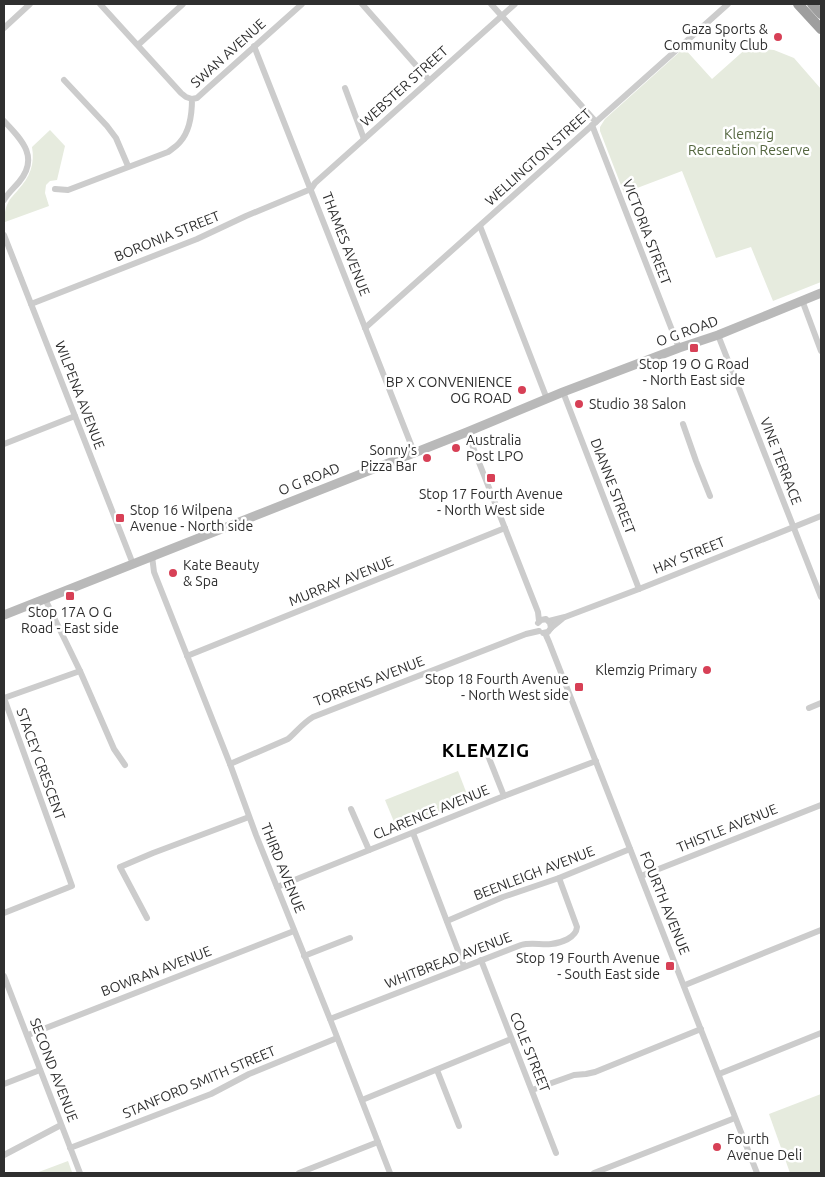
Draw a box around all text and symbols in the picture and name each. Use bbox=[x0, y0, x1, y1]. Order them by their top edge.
street label: SWAN AVENUE bbox=[187, 15, 269, 91]
place label: Gaza Sports & Community Club bbox=[664, 21, 769, 53]
marker: Gaza Sports & Community Club bbox=[772, 31, 784, 43]
street label: WEBSTER STREET bbox=[357, 42, 451, 129]
street label: WELLINGTON STREET bbox=[482, 105, 594, 209]
park label: Klemzig Recreation Reserve bbox=[688, 126, 810, 158]
street label: VICTORIA STREET bbox=[620, 177, 675, 287]
street label: THAMES AVENUE bbox=[319, 190, 373, 298]
street label: BORONIA STREET bbox=[112, 207, 222, 264]
street label: O G ROAD bbox=[654, 312, 720, 350]
street label: WILPENA AVENUE bbox=[52, 339, 108, 452]
marker: Stop 19 O G Road - North East side bbox=[688, 342, 700, 354]
place label: Stop 19 O G Road - North East side bbox=[639, 356, 749, 388]
place label: BP X CONVENIENCE OG ROAD bbox=[386, 374, 512, 406]
marker: BP X CONVENIENCE OG ROAD bbox=[516, 384, 528, 396]
place label: Studio 38 Salon bbox=[589, 396, 686, 412]
marker: Studio 38 Salon bbox=[573, 398, 585, 410]
street label: VINE TERRACE bbox=[757, 415, 805, 507]
place label: Australia Post LPO bbox=[466, 432, 524, 464]
street label: DIANNE STREET bbox=[587, 436, 639, 536]
place label: Sonny's Pizza Bar bbox=[361, 442, 418, 474]
marker: Australia Post LPO bbox=[450, 442, 462, 454]
marker: Sonny's Pizza Bar bbox=[421, 452, 433, 464]
street label: O G ROAD bbox=[276, 459, 342, 499]
marker: Stop 17 Fourth Avenue - North West side bbox=[485, 472, 497, 484]
place label: Stop 17 Fourth Avenue - North West side bbox=[419, 486, 563, 518]
place label: Stop 16 Wilpena Avenue - North side bbox=[130, 502, 253, 534]
marker: Stop 16 Wilpena Avenue - North side bbox=[114, 512, 126, 524]
street label: HAY STREET bbox=[651, 533, 728, 577]
street label: MURRAY AVENUE bbox=[286, 553, 396, 609]
place label: Kate Beauty & Spa bbox=[183, 557, 259, 589]
marker: Kate Beauty & Spa bbox=[167, 567, 179, 579]
marker: Stop 17A O G Road - East side bbox=[64, 590, 76, 602]
place label: Stop 17A O G Road - East side bbox=[21, 604, 119, 636]
street label: TORRENS AVENUE bbox=[312, 653, 427, 709]
place label: Klemzig Primary bbox=[595, 662, 697, 678]
marker: Klemzig Primary bbox=[701, 664, 713, 676]
place label: Stop 18 Fourth Avenue - North West side bbox=[425, 671, 569, 703]
marker: Stop 18 Fourth Avenue - North West side bbox=[573, 681, 585, 693]
street label: STACEY CRESCENT bbox=[13, 706, 69, 822]
district label: KLEMZIG bbox=[442, 739, 530, 761]
street label: CLARENCE AVENUE bbox=[371, 781, 492, 843]
street label: THISTLE AVENUE bbox=[674, 801, 780, 855]
street label: THIRD AVENUE bbox=[258, 821, 308, 915]
street label: BEENLEIGH AVENUE bbox=[471, 843, 597, 903]
street label: FOURTH AVENUE bbox=[637, 849, 693, 957]
street label: WHITBREAD AVENUE bbox=[382, 928, 514, 992]
street label: BOWRAN AVENUE bbox=[99, 943, 213, 999]
place label: Stop 19 Fourth Avenue - South East side bbox=[516, 950, 660, 982]
marker: Stop 19 Fourth Avenue - South East side bbox=[664, 960, 676, 972]
street label: COLE STREET bbox=[507, 1010, 553, 1095]
street label: SECOND AVENUE bbox=[27, 1016, 81, 1124]
street label: STANFORD SMITH STREET bbox=[120, 1042, 278, 1122]
place label: Fourth Avenue Deli bbox=[727, 1131, 802, 1163]
marker: Fourth Avenue Deli bbox=[711, 1141, 723, 1153]

